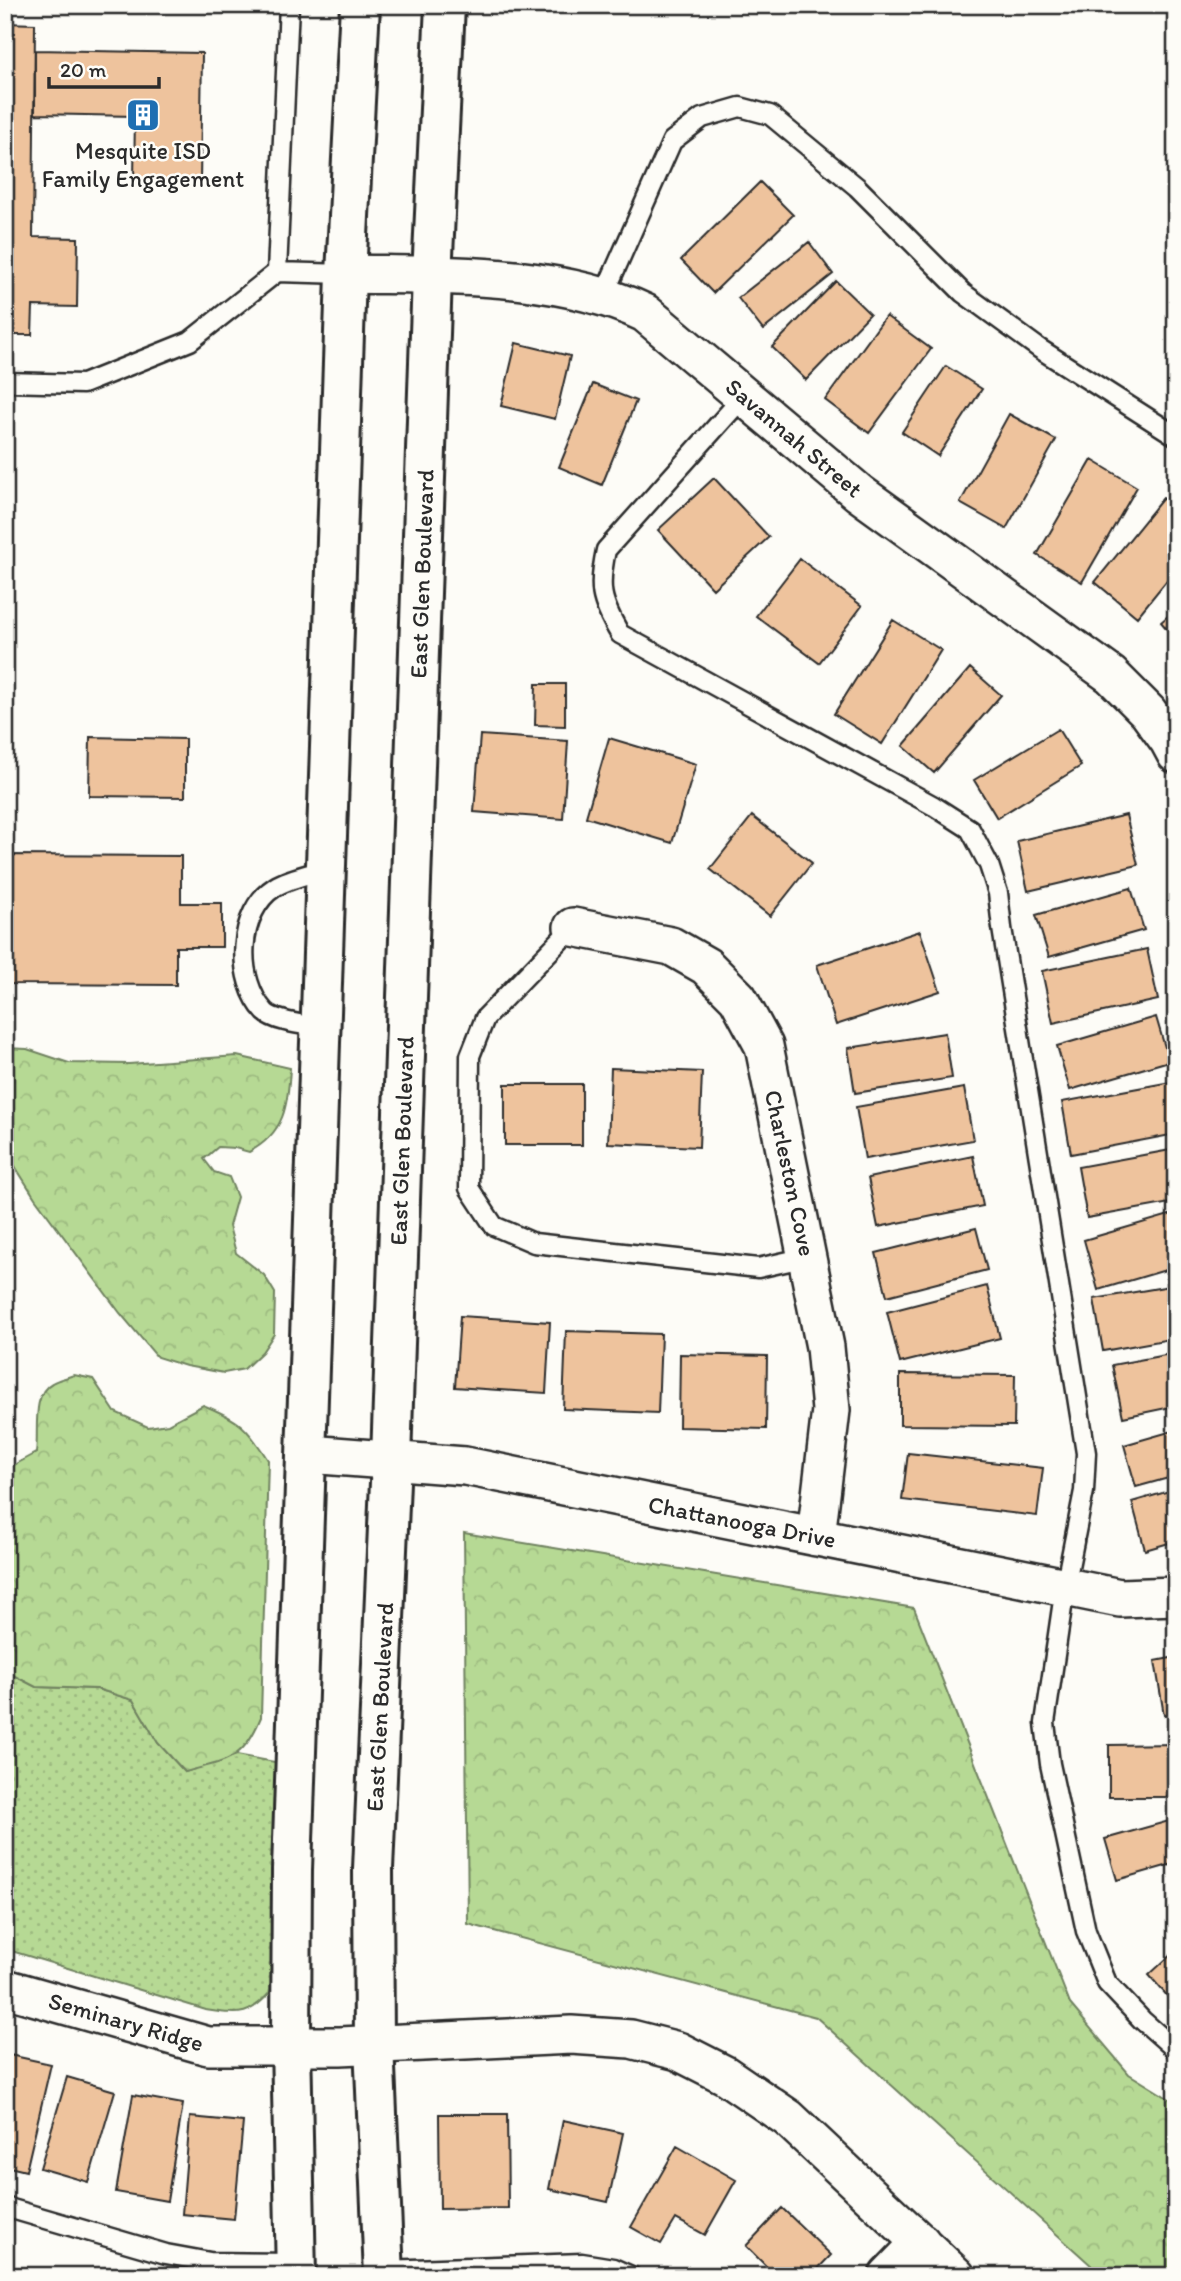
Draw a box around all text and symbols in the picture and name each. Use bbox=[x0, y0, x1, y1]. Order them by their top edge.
scale bar bbox=[49, 46, 159, 90]
text: 20 m bbox=[60, 57, 107, 82]
building icon: Mesquite ISD Family Engagement bbox=[124, 96, 162, 134]
place label: Mesquite ISD Family Engagement bbox=[42, 136, 244, 193]
street label: Savannah Street bbox=[720, 372, 869, 503]
street label: East Glen Boulevard bbox=[403, 469, 440, 679]
street label: East Glen Boulevard bbox=[383, 1036, 420, 1246]
street label: Charleston Cove bbox=[759, 1087, 822, 1259]
street label: Chattanooga Drive bbox=[646, 1489, 838, 1554]
street label: East Glen Boulevard bbox=[360, 1602, 399, 1812]
street label: Seminary Ridge bbox=[45, 1986, 207, 2057]

